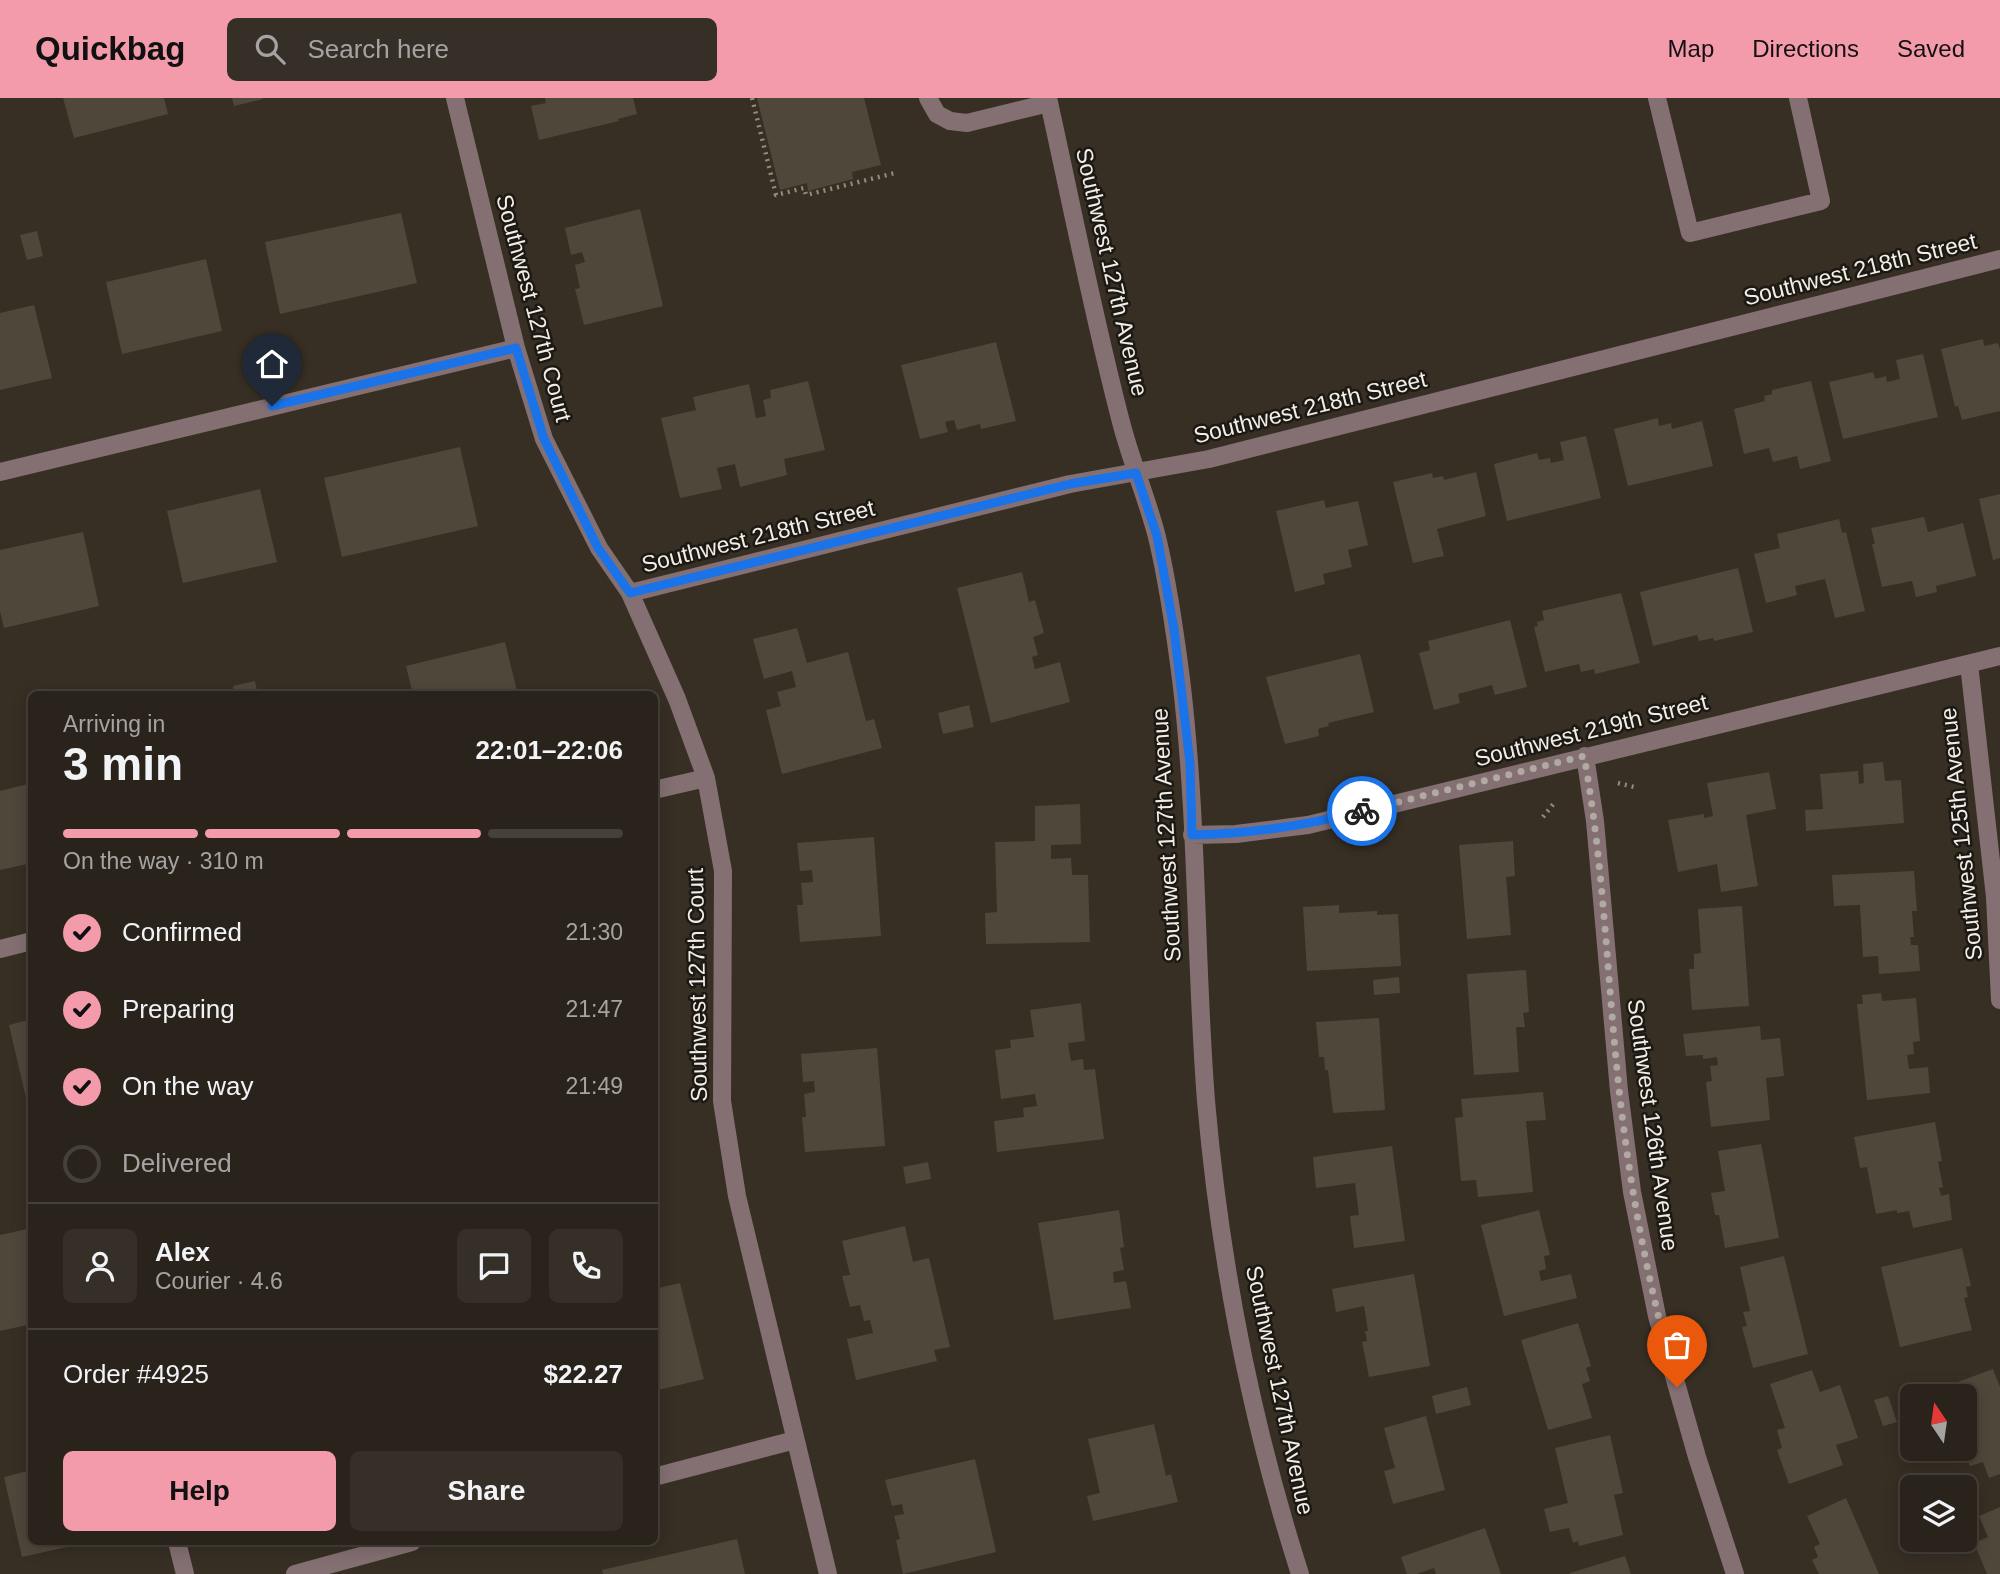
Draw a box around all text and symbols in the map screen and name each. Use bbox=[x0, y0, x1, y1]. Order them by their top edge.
search box bbox=[227, 18, 717, 81]
text: Quickbag bbox=[35, 30, 185, 67]
icon: search bbox=[251, 30, 289, 68]
text: Search here bbox=[307, 34, 449, 64]
text: Map bbox=[1668, 35, 1714, 62]
text: Directions bbox=[1752, 35, 1859, 62]
text: Saved bbox=[1897, 35, 1965, 62]
street label: Southwest 127th Avenue bbox=[1071, 145, 1153, 399]
street label: Southwest 127th Court bbox=[491, 192, 577, 425]
street label: Southwest 218th Street bbox=[1741, 227, 1980, 311]
pin bbox=[242, 334, 302, 406]
icon: home bbox=[253, 345, 291, 383]
street label: Southwest 218th Street bbox=[1191, 365, 1430, 449]
street label: Southwest 218th Street bbox=[639, 494, 878, 578]
street label: Southwest 219th Street bbox=[1472, 688, 1711, 772]
street label: Southwest 125th Avenue bbox=[1935, 706, 1987, 962]
street label: Southwest 127th Avenue bbox=[1146, 707, 1186, 963]
text: Arriving in bbox=[63, 711, 165, 737]
text: 22:01–22:06 bbox=[476, 735, 623, 765]
text: 3 min bbox=[63, 738, 183, 790]
courier bbox=[1327, 776, 1397, 846]
icon: bike bbox=[1343, 792, 1381, 830]
text: On the way · 310 m bbox=[63, 848, 264, 874]
street label: Southwest 127th Court bbox=[682, 867, 712, 1102]
icon: check bbox=[63, 914, 101, 952]
text: Confirmed bbox=[122, 917, 242, 947]
text: 21:30 bbox=[565, 919, 623, 945]
icon: check bbox=[63, 991, 101, 1029]
text: Preparing bbox=[122, 994, 235, 1024]
text: 21:47 bbox=[565, 996, 623, 1022]
street label: Southwest 126th Avenue bbox=[1622, 997, 1684, 1253]
icon: check bbox=[63, 1068, 101, 1106]
text: On the way bbox=[122, 1071, 254, 1101]
text: 21:49 bbox=[565, 1073, 623, 1099]
text: Delivered bbox=[122, 1148, 232, 1178]
button: person bbox=[63, 1229, 137, 1303]
button: chat bbox=[457, 1229, 531, 1303]
button: phone bbox=[549, 1229, 623, 1303]
text: Alex bbox=[155, 1237, 210, 1267]
street label: Southwest 127th Avenue bbox=[1241, 1263, 1319, 1517]
text: Courier · 4.6 bbox=[155, 1268, 283, 1294]
pin bbox=[1647, 1315, 1707, 1387]
icon: bag bbox=[1658, 1326, 1696, 1364]
text: Order #4925 bbox=[63, 1359, 209, 1389]
text: $22.27 bbox=[543, 1359, 623, 1389]
north arrow bbox=[1900, 1384, 1978, 1461]
map controls bbox=[1900, 1384, 1977, 1552]
button: Help bbox=[63, 1451, 336, 1531]
button: Share bbox=[350, 1451, 623, 1531]
button: layers bbox=[1900, 1475, 1977, 1552]

